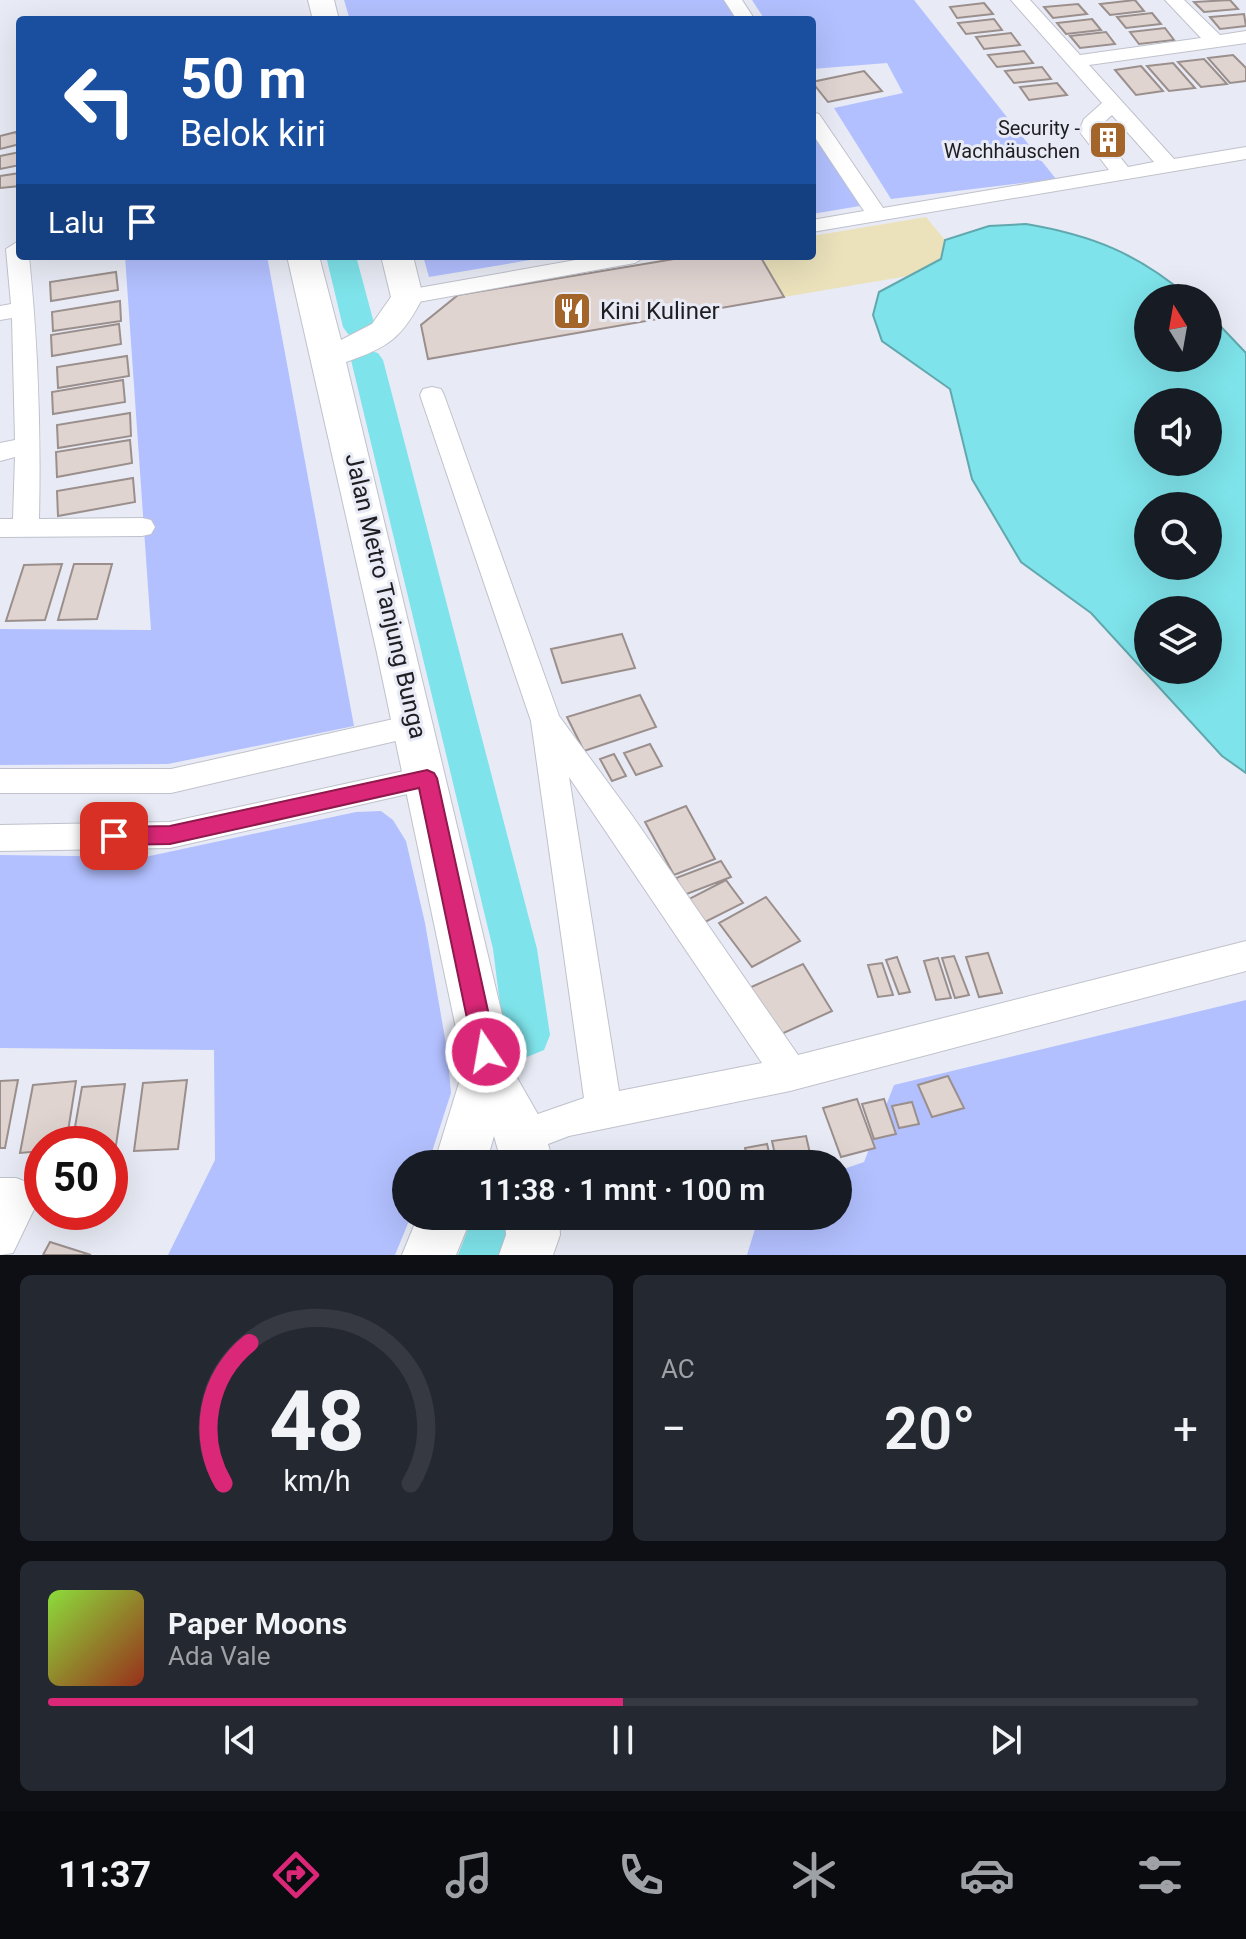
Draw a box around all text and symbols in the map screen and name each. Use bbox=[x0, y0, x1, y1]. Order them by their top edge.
text: 50 m bbox=[180, 46, 307, 112]
icon: left bbox=[48, 48, 152, 152]
text: Belok kiri bbox=[180, 113, 326, 155]
place label: Security - Wachhäuschen bbox=[944, 116, 1080, 163]
building icon: Security - Wachhäuschen bbox=[1087, 119, 1129, 161]
icon: arrive bbox=[120, 200, 164, 244]
text: Lalu bbox=[48, 205, 104, 240]
north arrow bbox=[1134, 284, 1222, 372]
map controls bbox=[1134, 284, 1222, 684]
restaurant icon: Kini Kuliner bbox=[551, 290, 593, 332]
place label: Kini Kuliner bbox=[600, 297, 720, 325]
button: sound bbox=[1134, 388, 1222, 476]
street label: Jalan Metro Tanjung Bunga bbox=[340, 451, 432, 741]
button: search bbox=[1134, 492, 1222, 580]
button: layers bbox=[1134, 596, 1222, 684]
pin bbox=[80, 802, 148, 870]
icon: arrive bbox=[92, 814, 136, 858]
position arrow bbox=[444, 1010, 528, 1094]
speed limit sign: 50 bbox=[24, 1126, 128, 1230]
text: 11:38 · 1 mnt · 100 m bbox=[479, 1172, 765, 1207]
text: AC bbox=[661, 1354, 695, 1384]
text: 48 bbox=[269, 1373, 364, 1470]
text: 20° bbox=[884, 1393, 975, 1464]
text: − bbox=[661, 1403, 686, 1455]
text: + bbox=[1173, 1403, 1198, 1455]
text: km/h bbox=[283, 1464, 350, 1498]
text: Paper Moons bbox=[168, 1606, 347, 1641]
text: Ada Vale bbox=[168, 1641, 270, 1671]
icon: previous bbox=[218, 1718, 262, 1762]
icon: pause bbox=[601, 1718, 645, 1762]
icon: next bbox=[984, 1718, 1028, 1762]
icon: directions bbox=[268, 1847, 324, 1903]
icon: music bbox=[441, 1847, 497, 1903]
icon: phone bbox=[613, 1847, 669, 1903]
icon: climate bbox=[786, 1847, 842, 1903]
icon: car bbox=[959, 1847, 1015, 1903]
icon: filters bbox=[1132, 1847, 1188, 1903]
text: 11:37 bbox=[58, 1854, 151, 1896]

